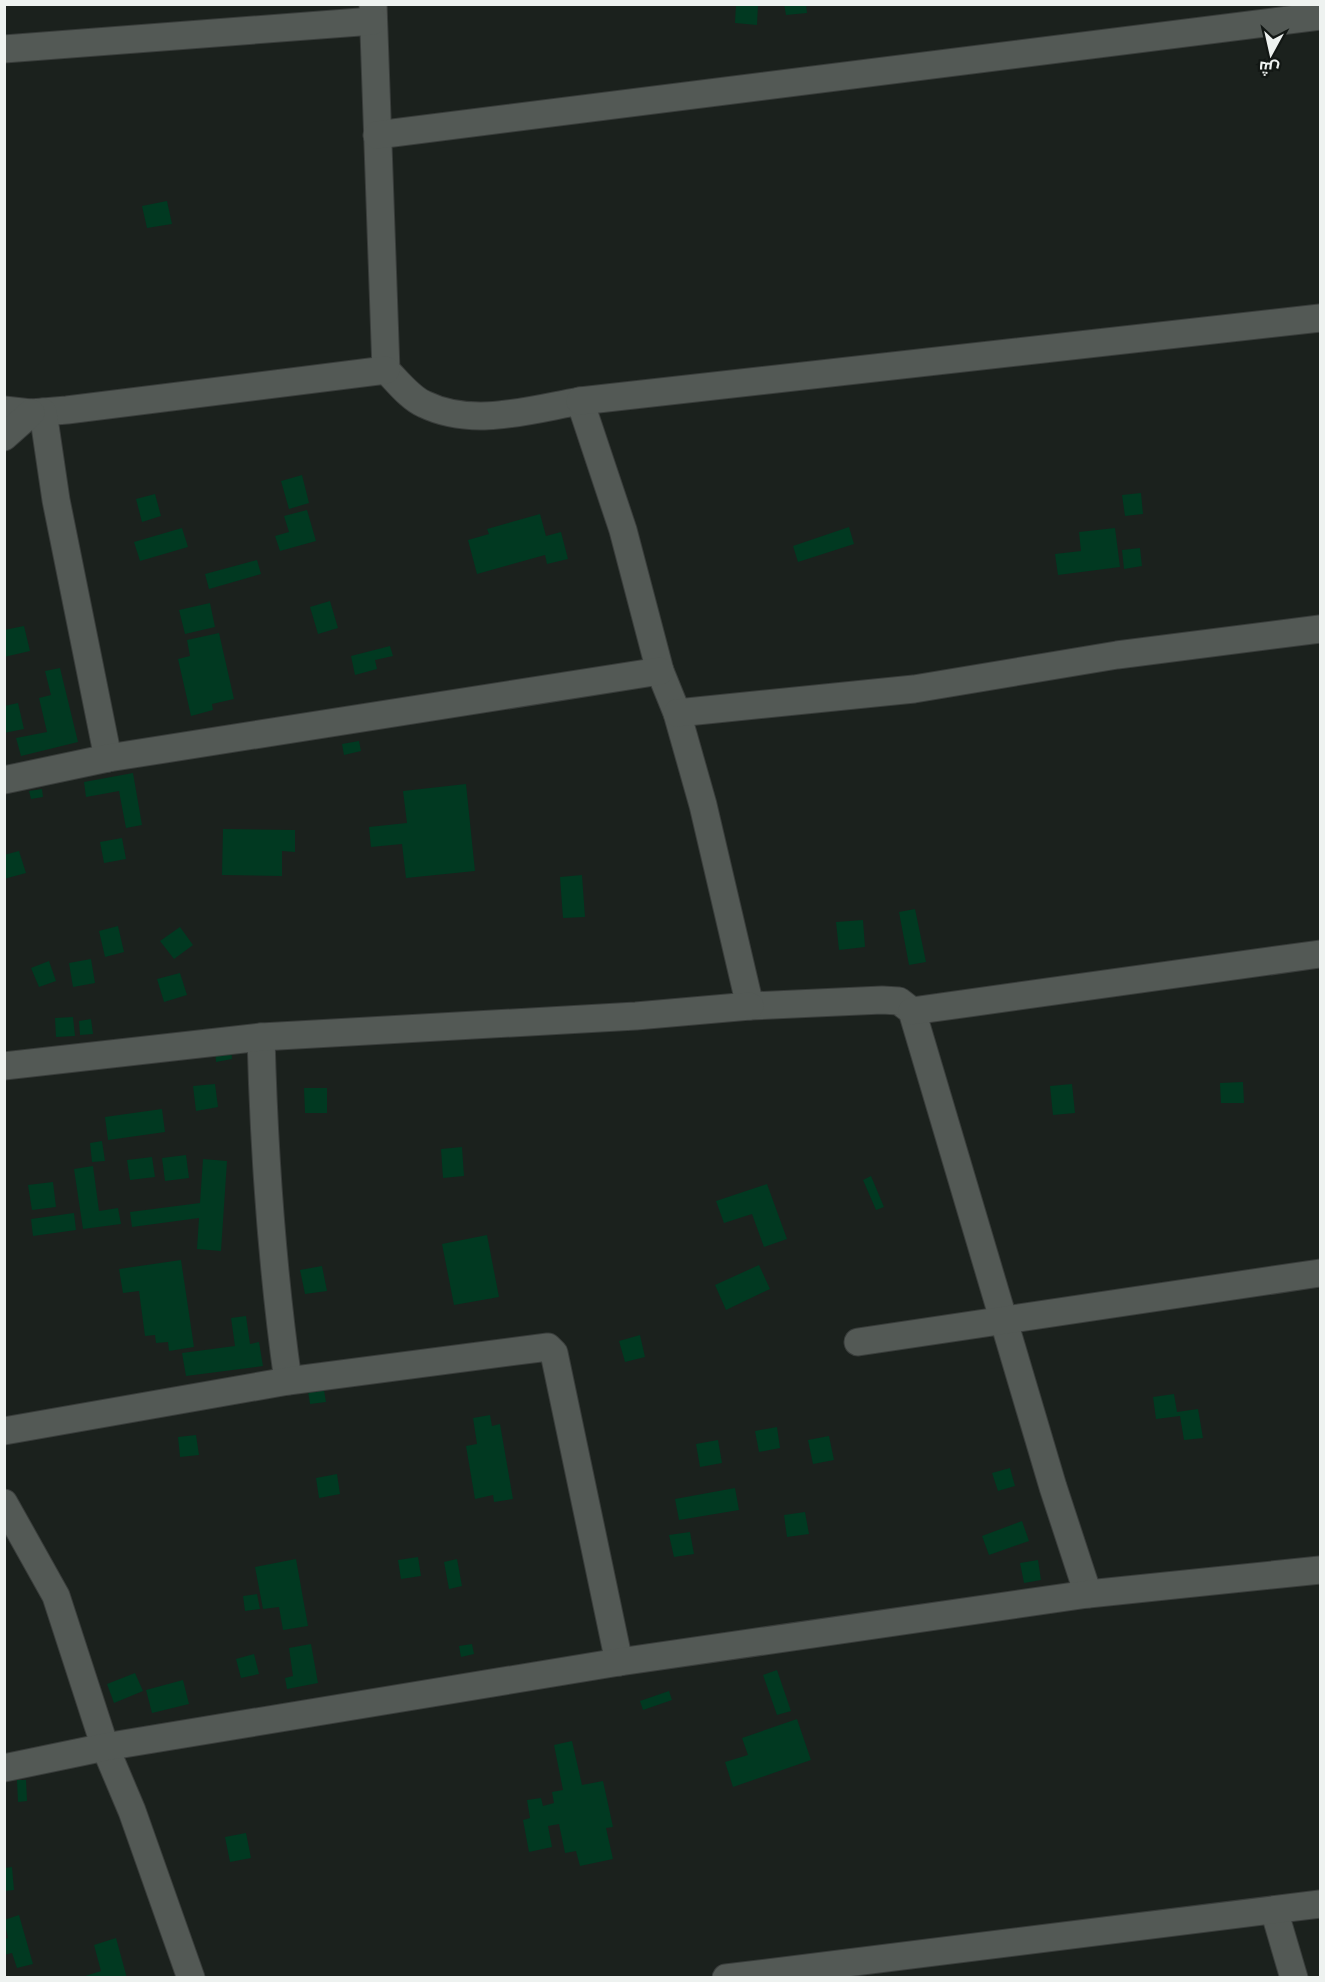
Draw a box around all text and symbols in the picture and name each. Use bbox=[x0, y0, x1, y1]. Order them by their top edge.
north arrow bbox=[1241, 24, 1301, 84]
text: ش bbox=[1257, 58, 1280, 79]

